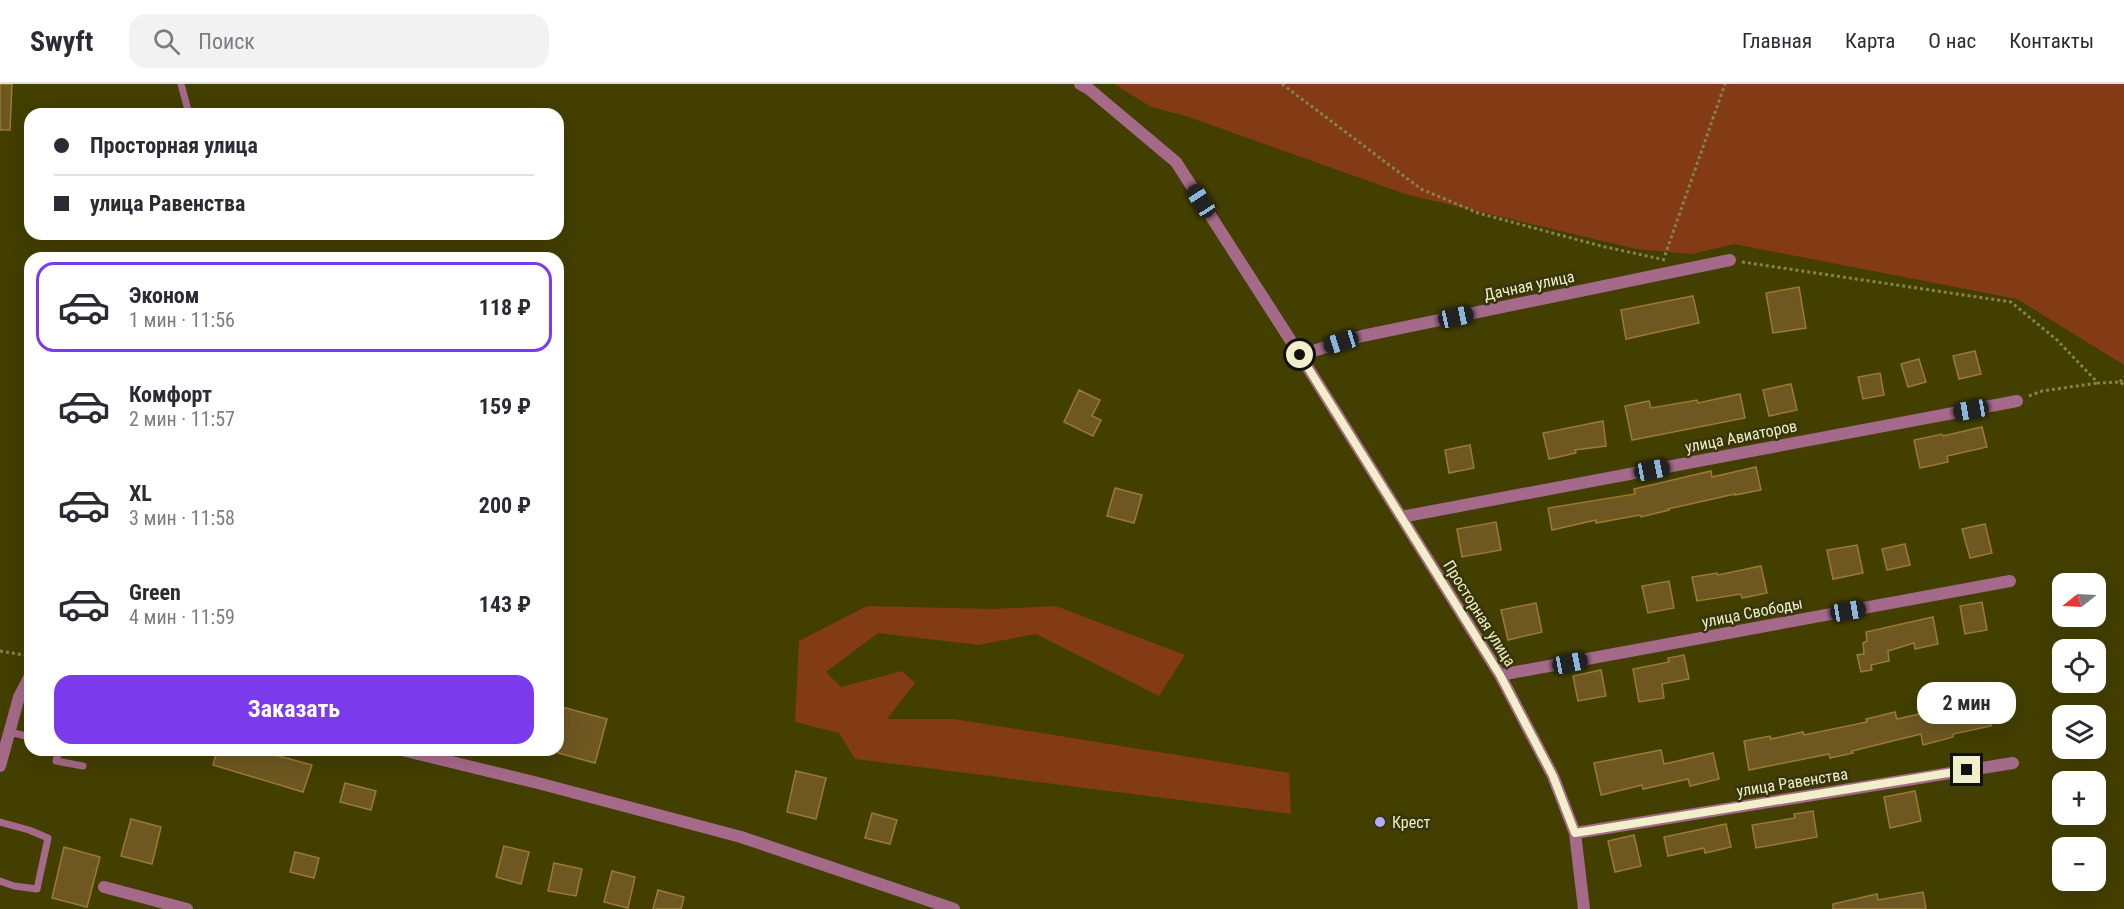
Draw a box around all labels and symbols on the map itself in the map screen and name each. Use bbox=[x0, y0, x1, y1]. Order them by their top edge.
car bbox=[1184, 181, 1218, 221]
street label: Дачная улица bbox=[1482, 267, 1576, 304]
car bbox=[1437, 304, 1475, 330]
car bbox=[1321, 328, 1361, 356]
route start bbox=[1286, 341, 1313, 368]
car bbox=[1952, 398, 1990, 422]
street label: улица Авиаторов bbox=[1683, 416, 1799, 457]
car bbox=[1633, 458, 1671, 482]
street label: Просторная улица bbox=[1439, 557, 1520, 670]
north arrow bbox=[2052, 573, 2106, 627]
street label: улица Свободы bbox=[1700, 593, 1804, 632]
car bbox=[1829, 599, 1867, 623]
car bbox=[1551, 651, 1589, 675]
callout: 2 мин bbox=[1918, 683, 2016, 725]
route end bbox=[1953, 756, 1980, 783]
street label: улица Равенства bbox=[1735, 764, 1849, 801]
place label: Крест bbox=[1392, 813, 1431, 832]
marker: Крест bbox=[1373, 815, 1387, 829]

